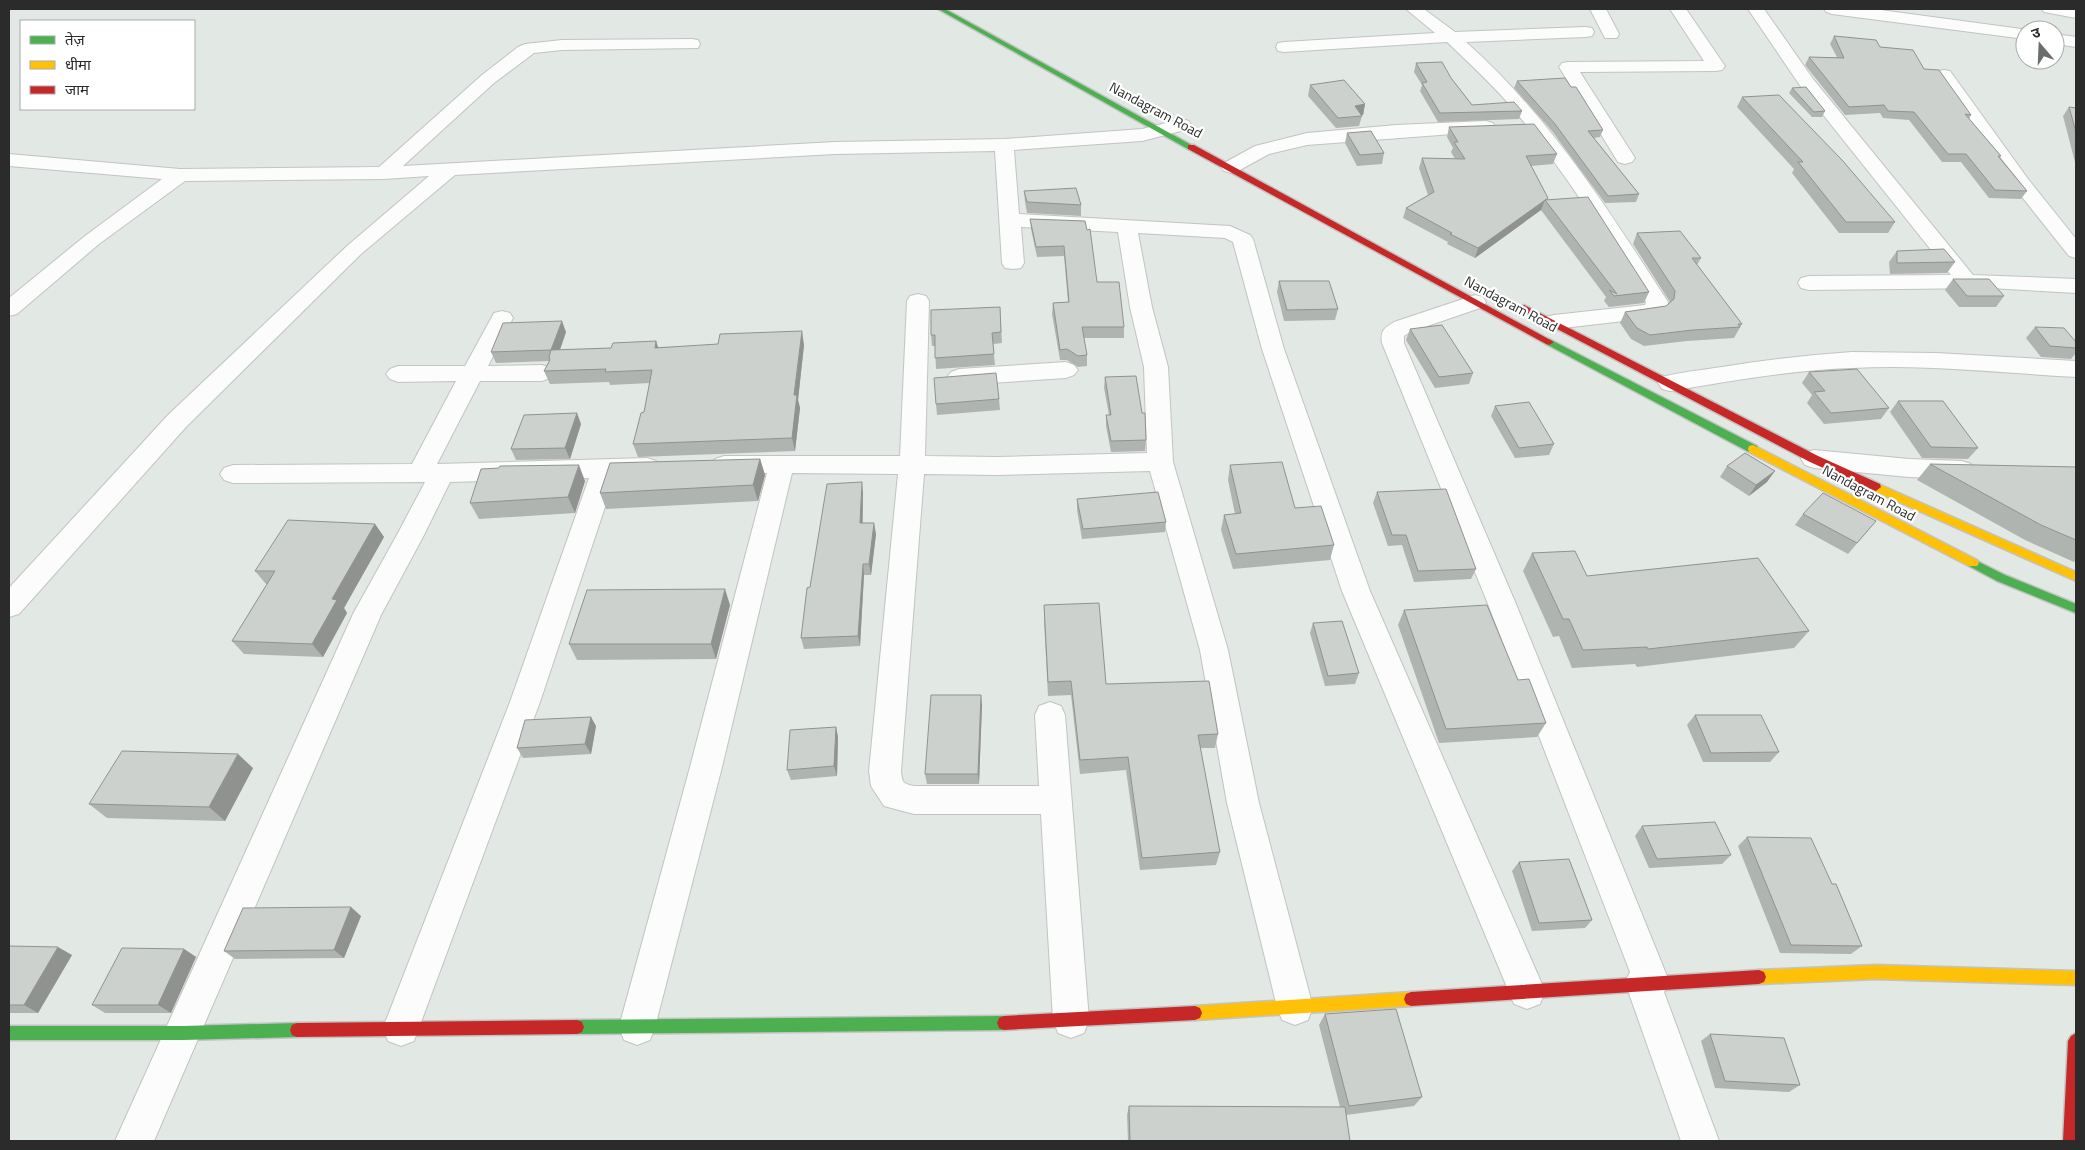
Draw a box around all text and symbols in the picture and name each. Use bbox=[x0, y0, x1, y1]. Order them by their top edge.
legend bbox=[20, 20, 195, 110]
north arrow bbox=[2015, 20, 2065, 70]
text: उ bbox=[2028, 21, 2044, 43]
text: तेज़ bbox=[65, 28, 86, 51]
text: धीमा bbox=[65, 53, 92, 76]
street label: Nandagram Road bbox=[1106, 76, 1206, 143]
text: जाम bbox=[65, 78, 90, 101]
street label: Nandagram Road bbox=[1461, 270, 1561, 337]
street label: Nandagram Road bbox=[1819, 459, 1919, 526]

